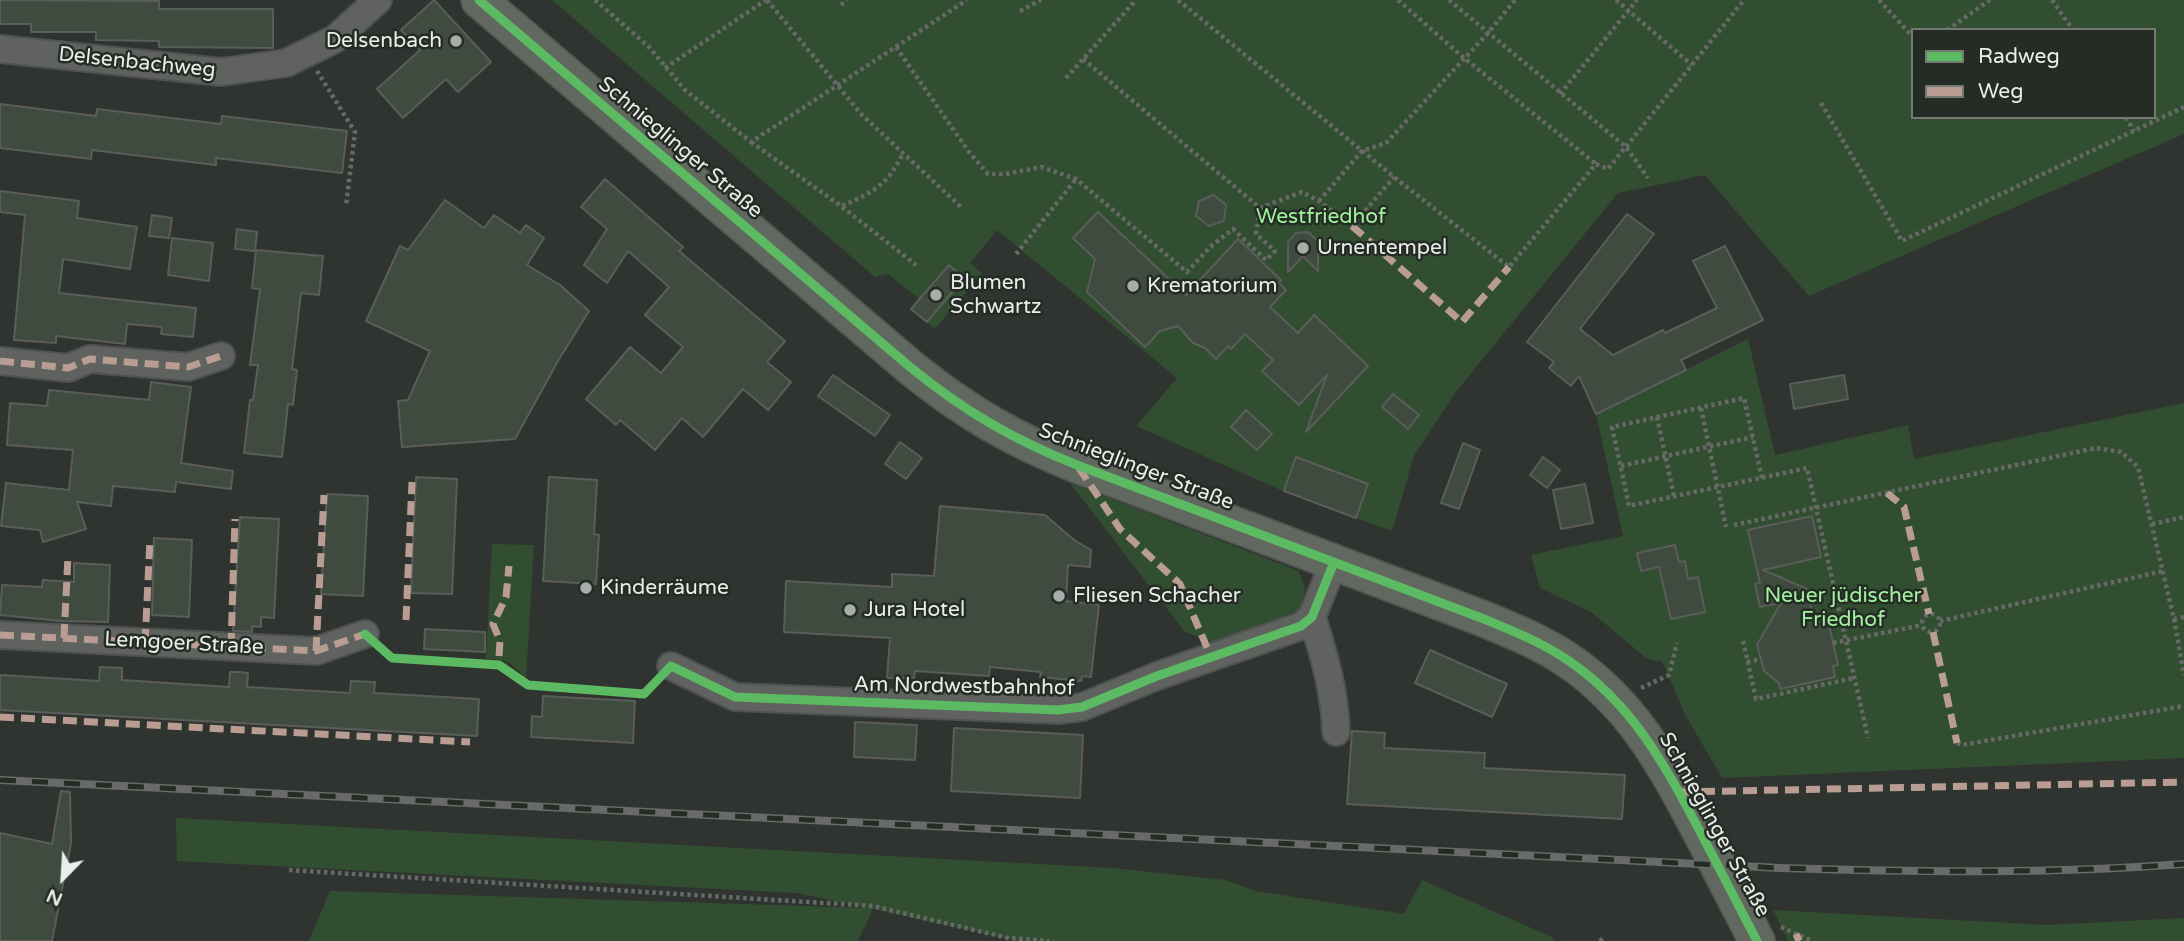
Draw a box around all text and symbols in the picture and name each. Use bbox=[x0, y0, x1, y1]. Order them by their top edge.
place label: Delsenbach bbox=[326, 28, 442, 54]
legend bbox=[1911, 28, 2156, 119]
marker: Delsenbach bbox=[448, 33, 464, 49]
street label: Delsenbachweg bbox=[57, 42, 217, 84]
text: Radweg bbox=[1978, 44, 2060, 69]
street label: Schnieglinger Straße bbox=[593, 72, 767, 224]
text: Weg bbox=[1978, 79, 2023, 104]
park label: Westfriedhof bbox=[1256, 204, 1386, 230]
place label: Urnentempel bbox=[1317, 235, 1447, 261]
marker: Urnentempel bbox=[1295, 240, 1311, 256]
place label: Blumen Schwartz bbox=[950, 270, 1042, 320]
place label: Krematorium bbox=[1147, 273, 1277, 299]
marker: Krematorium bbox=[1125, 278, 1141, 294]
marker: Blumen Schwartz bbox=[928, 287, 944, 303]
street label: Schnieglinger Straße bbox=[1035, 418, 1237, 516]
place label: Kinderräume bbox=[600, 575, 729, 601]
marker: Kinderräume bbox=[578, 580, 594, 596]
place label: Fliesen Schacher bbox=[1073, 583, 1241, 609]
park label: Neuer jüdischer Friedhof bbox=[1764, 583, 1922, 633]
marker: Fliesen Schacher bbox=[1051, 588, 1067, 604]
place label: Jura Hotel bbox=[864, 597, 965, 623]
marker: Jura Hotel bbox=[842, 602, 858, 618]
street label: Lemgoer Straße bbox=[104, 627, 264, 661]
street label: Am Nordwestbahnhof bbox=[853, 672, 1075, 702]
street label: Schnieglinger Straße bbox=[1653, 728, 1775, 922]
north arrow bbox=[28, 843, 98, 913]
text: N bbox=[43, 884, 66, 910]

